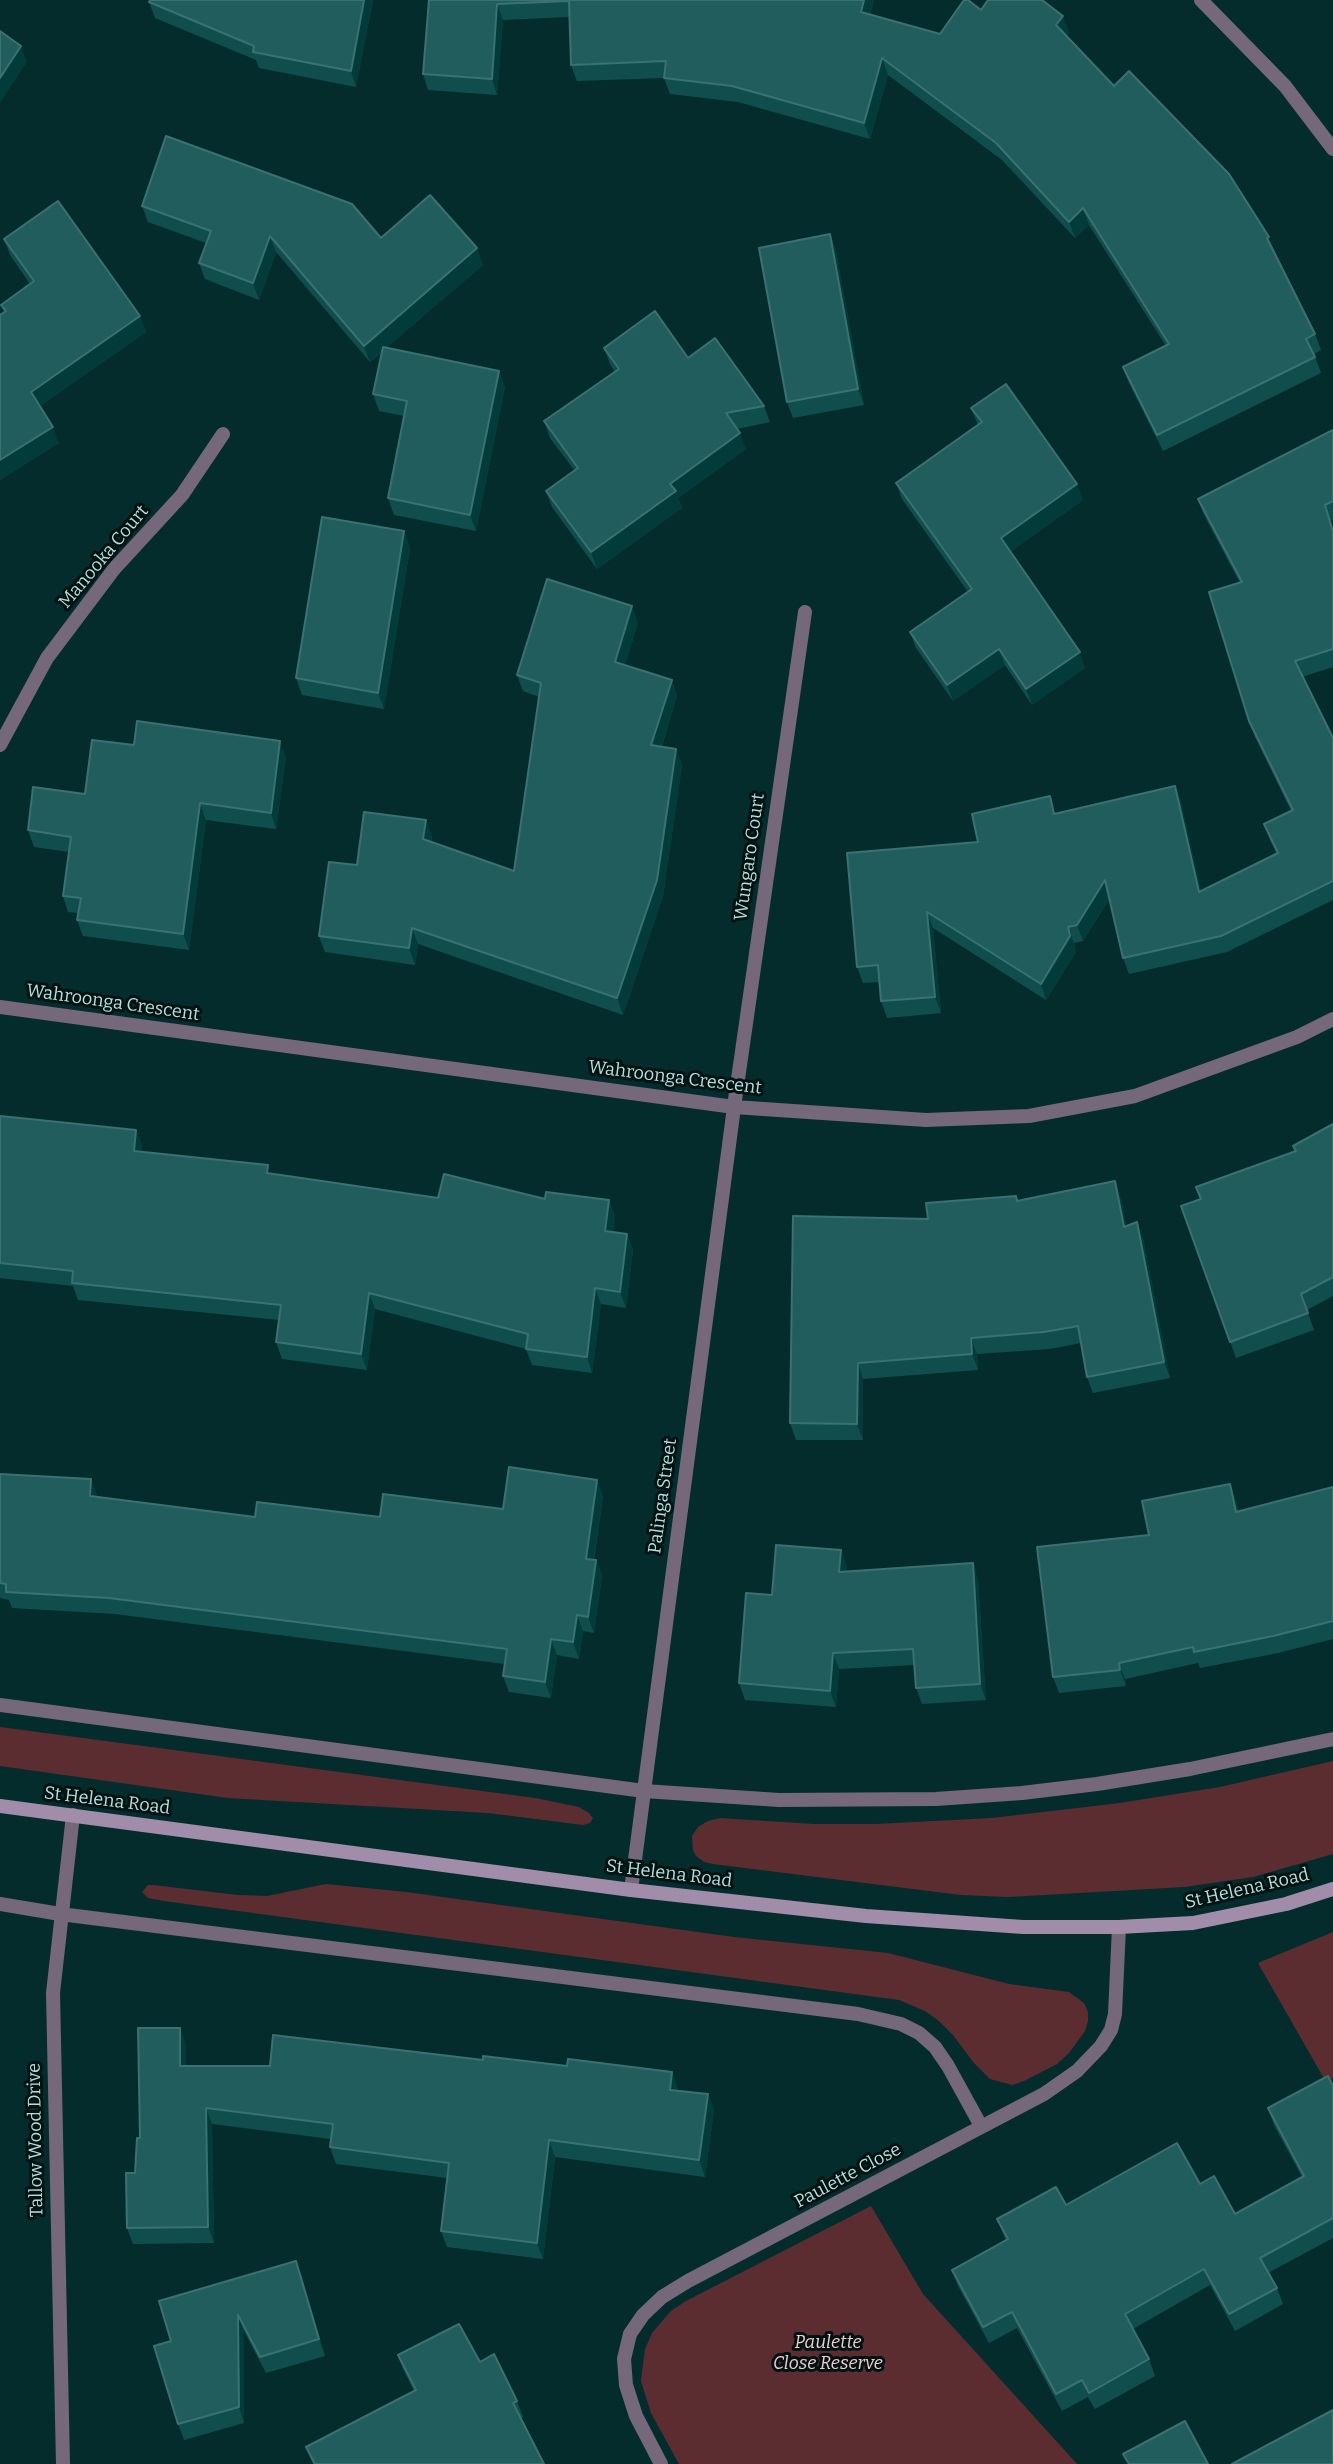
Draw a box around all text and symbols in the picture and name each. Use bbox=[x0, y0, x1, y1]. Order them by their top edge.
street label: Manooka Court bbox=[55, 501, 153, 613]
street label: Wungaro Court bbox=[730, 792, 770, 922]
street label: Wahroonga Crescent bbox=[25, 980, 201, 1026]
street label: Wahroonga Crescent bbox=[587, 1057, 763, 1099]
street label: Palinga Street bbox=[644, 1437, 682, 1555]
street label: St Helena Road bbox=[43, 1783, 171, 1819]
street label: St Helena Road bbox=[605, 1856, 733, 1892]
street label: St Helena Road bbox=[1183, 1864, 1311, 1914]
street label: Tallow Wood Drive bbox=[24, 2063, 48, 2217]
street label: Paulette Close bbox=[791, 2139, 905, 2213]
park label: Paulette Close Reserve bbox=[773, 2332, 883, 2374]

